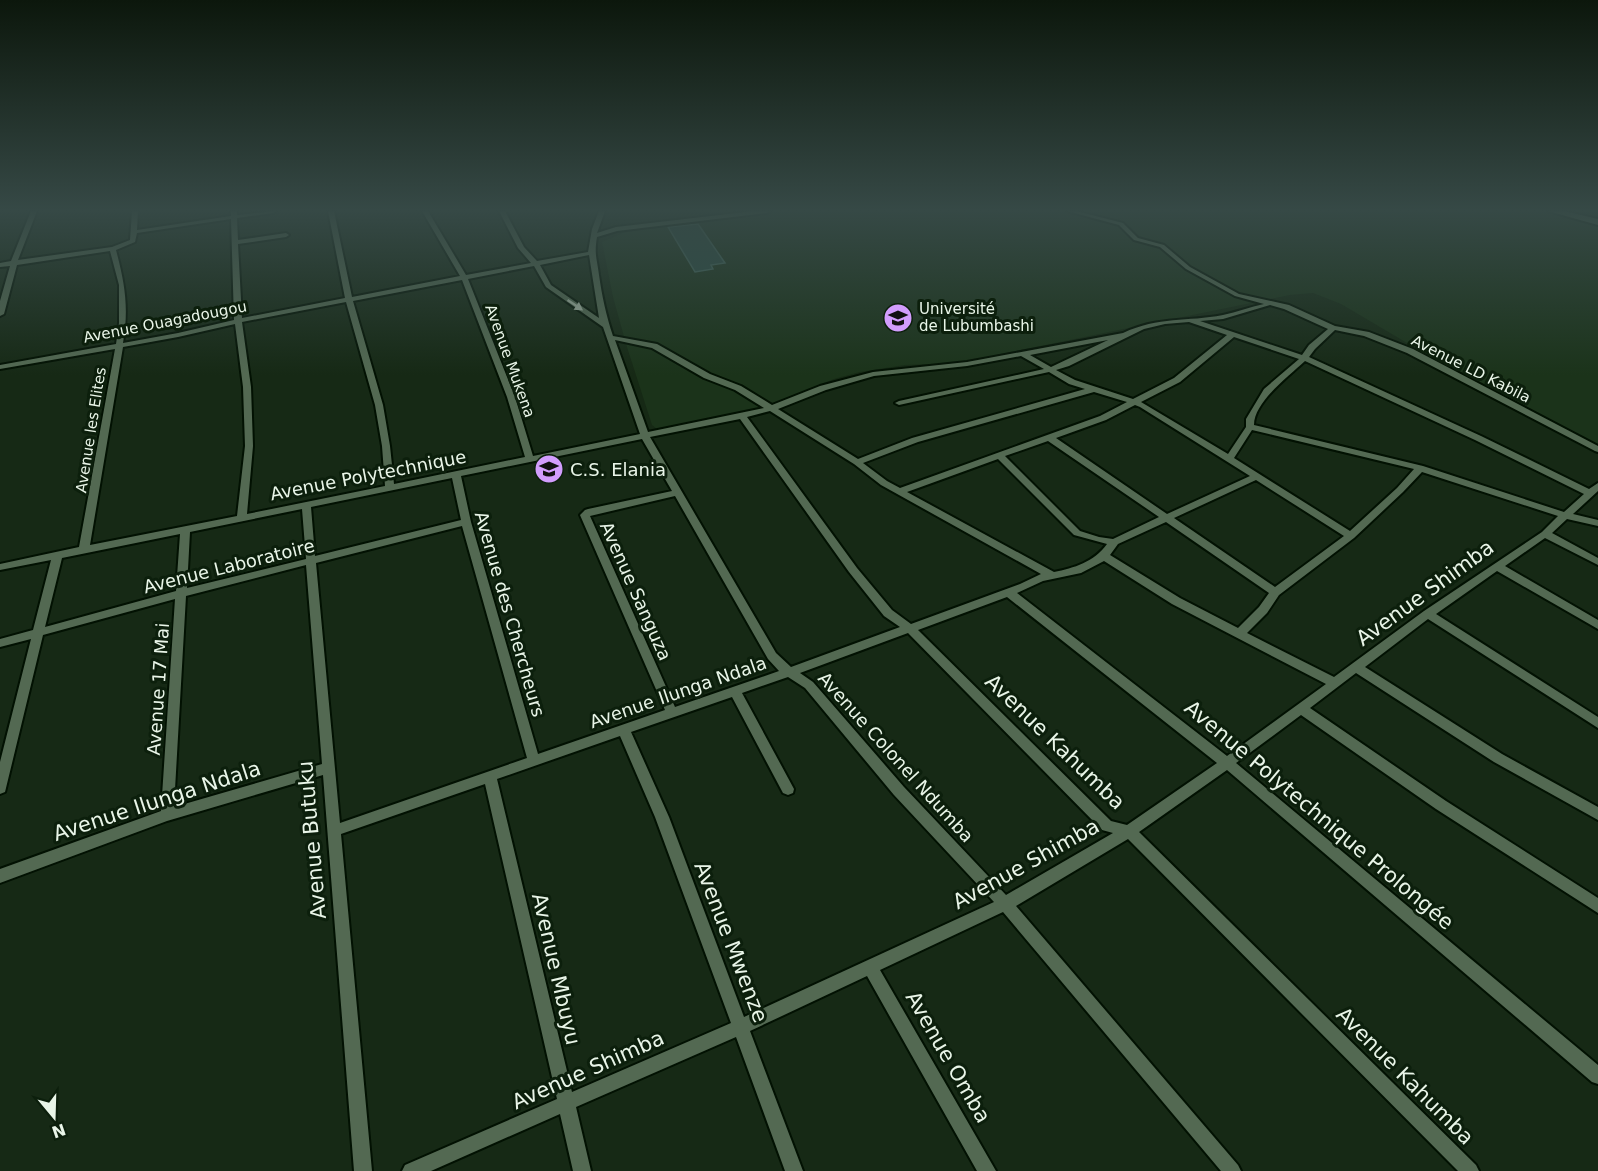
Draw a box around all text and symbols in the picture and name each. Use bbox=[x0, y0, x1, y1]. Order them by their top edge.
street label: Avenue Ouagadougou bbox=[82, 297, 248, 347]
one-way arrow bbox=[567, 299, 583, 310]
place label: Université de Lubumbashi bbox=[919, 300, 1034, 335]
street label: Avenue Mukena bbox=[481, 302, 539, 420]
school or university icon: Université de Lubumbashi bbox=[882, 302, 914, 334]
street label: Avenue LD Kabila bbox=[1409, 331, 1533, 407]
street label: Avenue les Elites bbox=[72, 366, 110, 494]
street label: Avenue Polytechnique bbox=[268, 446, 468, 504]
school or university icon: C.S. Elania bbox=[533, 453, 565, 485]
place label: C.S. Elania bbox=[570, 459, 666, 480]
street label: Avenue des Chercheurs bbox=[471, 509, 549, 719]
street label: Avenue Sanguza bbox=[596, 518, 676, 664]
street label: Avenue Laboratoire bbox=[141, 535, 317, 597]
street label: Avenue Shimba bbox=[1352, 535, 1498, 651]
street label: Avenue 17 Mai bbox=[143, 622, 173, 756]
street label: Avenue Ilunga Ndala bbox=[587, 652, 769, 732]
street label: Avenue Colonel Ndumba bbox=[814, 668, 978, 846]
street label: Avenue Kahumba bbox=[980, 669, 1130, 815]
street label: Avenue Polytechnique Prolongée bbox=[1180, 695, 1458, 935]
street label: Avenue Ilunga Ndala bbox=[50, 756, 264, 846]
street label: Avenue Butuku bbox=[293, 760, 331, 920]
street label: Avenue Shimba bbox=[949, 814, 1103, 914]
street label: Avenue Mwenze bbox=[689, 858, 773, 1026]
street label: Avenue Mbuyu bbox=[527, 891, 585, 1047]
street label: Avenue Omba bbox=[901, 987, 995, 1127]
street label: Avenue Kahumba bbox=[1331, 1002, 1479, 1150]
street label: Avenue Shimba bbox=[508, 1026, 668, 1114]
north arrow bbox=[24, 1087, 84, 1147]
text: N bbox=[49, 1120, 68, 1142]

